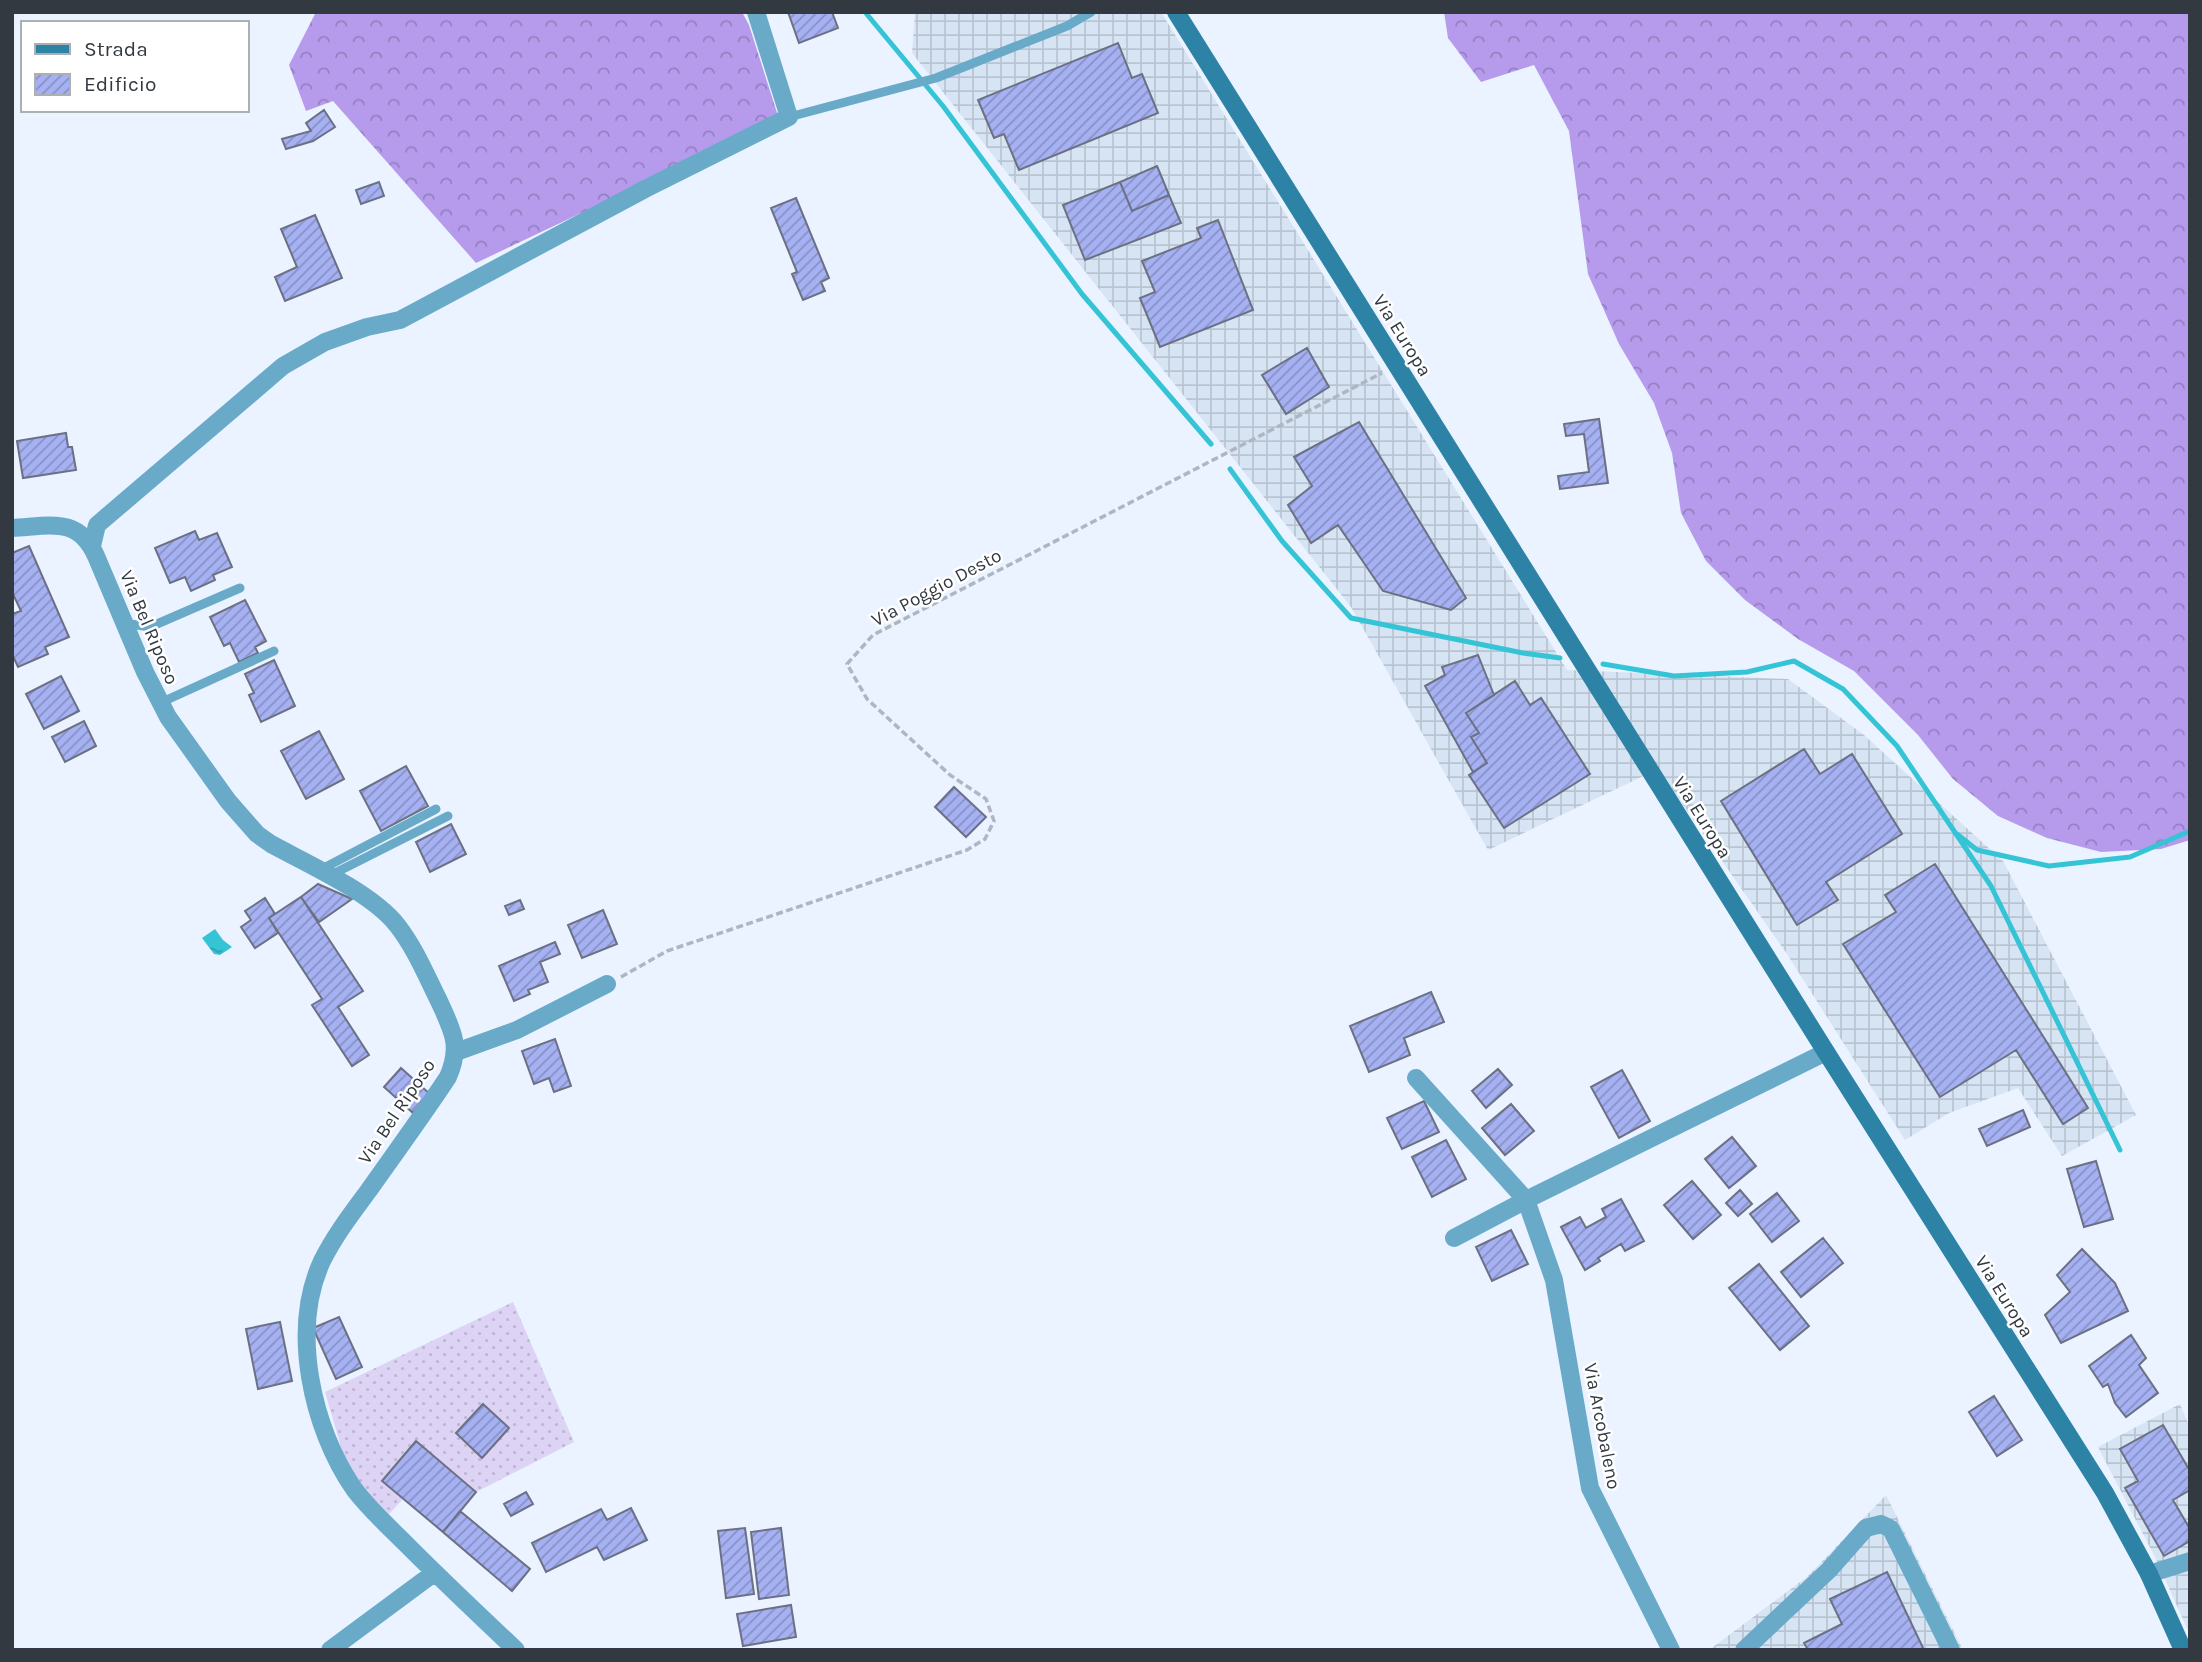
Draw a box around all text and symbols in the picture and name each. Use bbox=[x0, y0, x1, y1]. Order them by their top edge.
legend bbox=[21, 21, 248, 112]
text: Strada bbox=[84, 37, 148, 61]
text: Edificio bbox=[84, 72, 157, 96]
street label: Via Europa bbox=[1368, 291, 1436, 381]
street label: Via Poggio Desto bbox=[868, 544, 1005, 631]
street label: Via Bel Riposo bbox=[115, 567, 183, 688]
street label: Via Europa bbox=[1668, 773, 1736, 863]
street label: Via Bel Riposo bbox=[354, 1055, 440, 1168]
street label: Via Europa bbox=[1970, 1252, 2038, 1342]
street label: Via Arcobaleno bbox=[1579, 1361, 1625, 1491]

